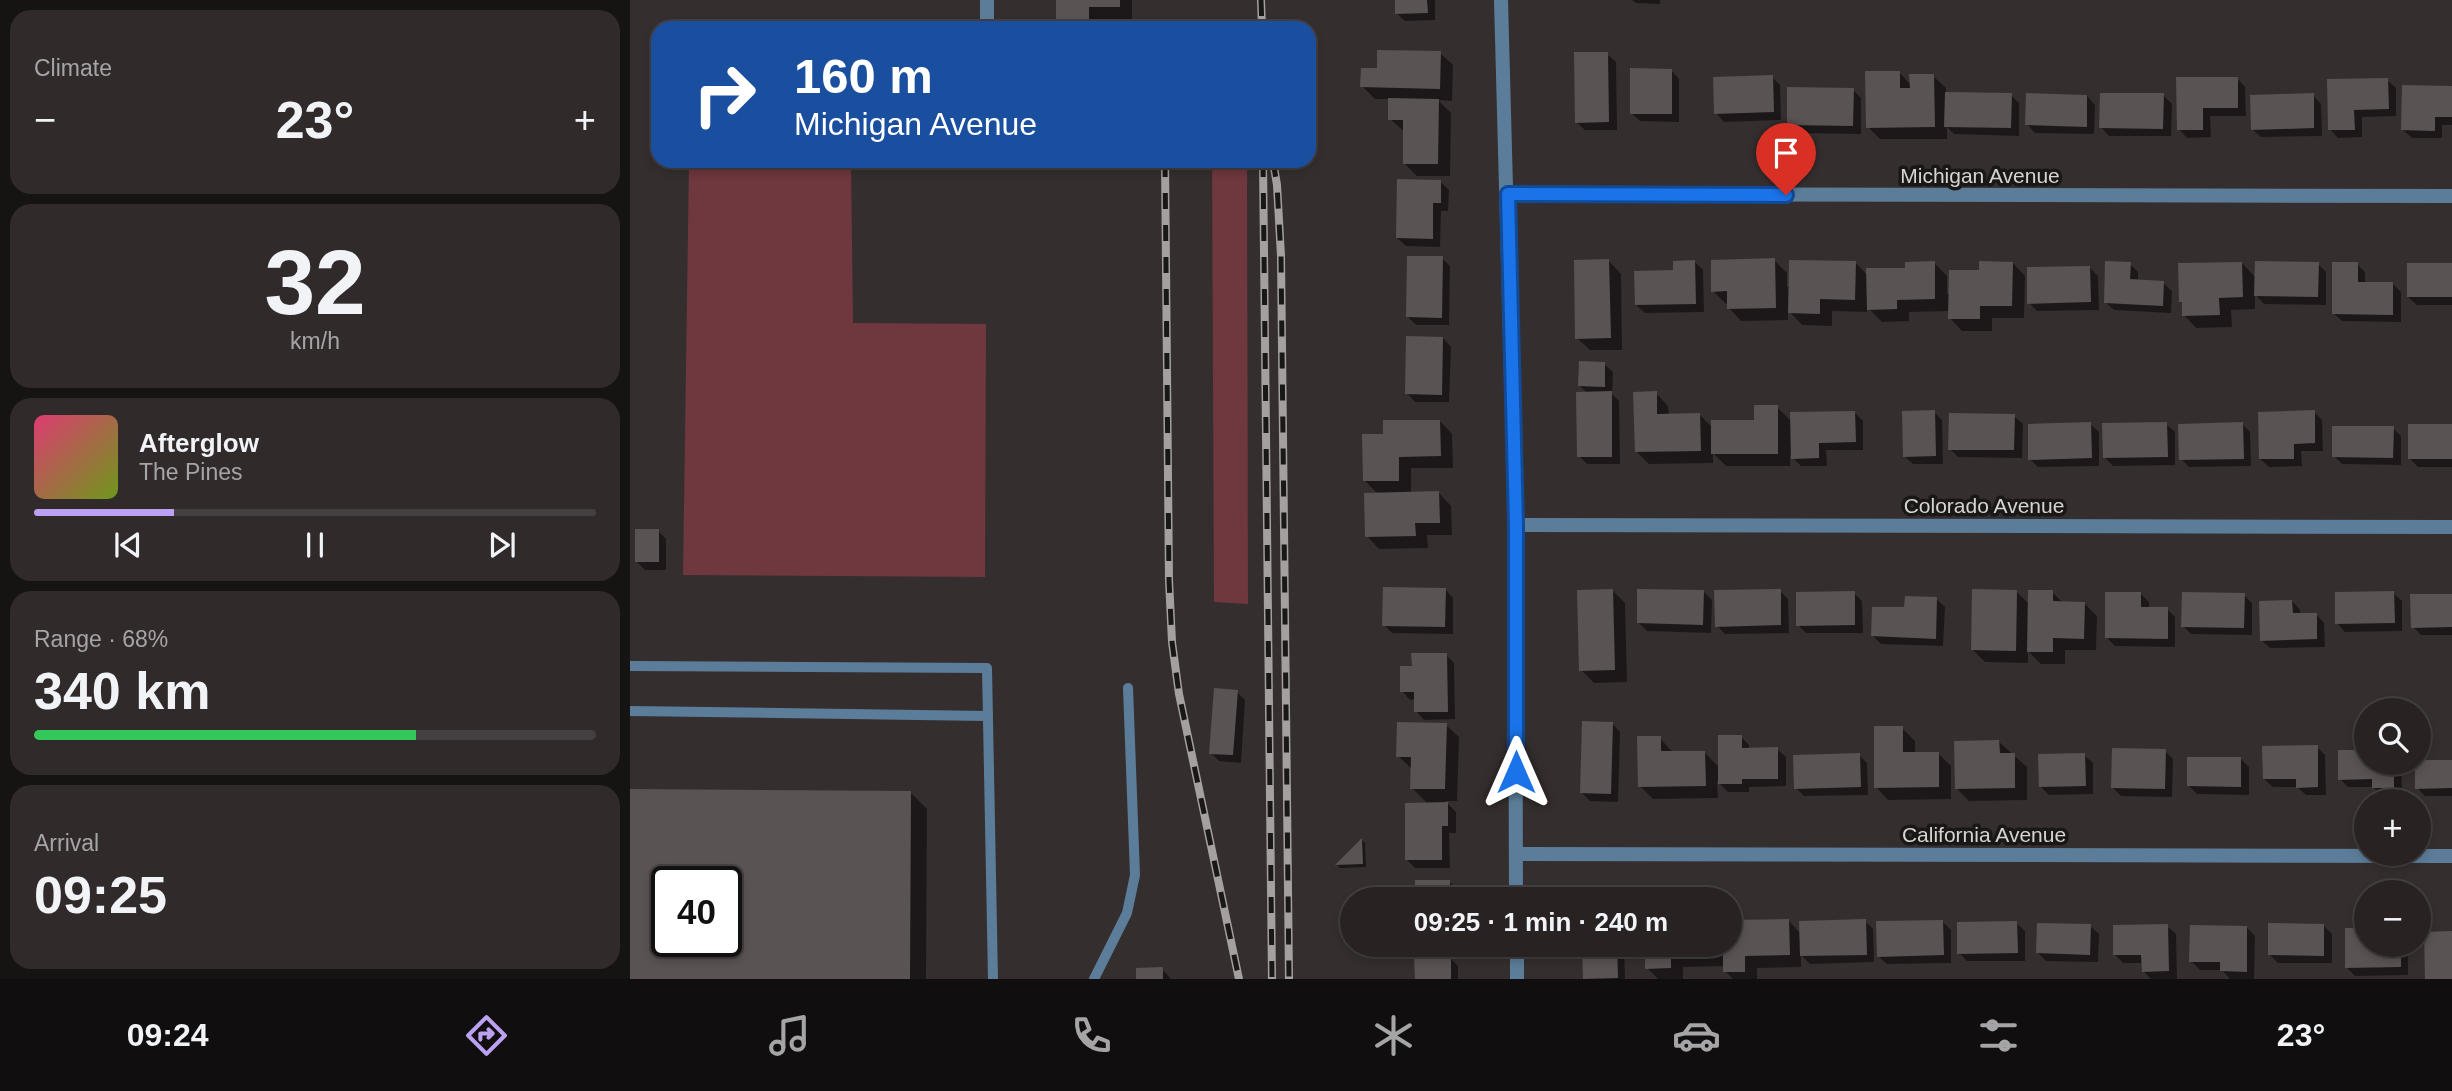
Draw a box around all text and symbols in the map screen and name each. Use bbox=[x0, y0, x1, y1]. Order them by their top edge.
icon: right bbox=[679, 49, 770, 140]
text: 160 m bbox=[794, 49, 933, 103]
text: Climate bbox=[34, 55, 112, 81]
text: 23° bbox=[276, 91, 354, 149]
text: − bbox=[34, 99, 56, 141]
text: + bbox=[574, 99, 596, 141]
text: Michigan Avenue bbox=[794, 106, 1037, 142]
pin bbox=[1756, 123, 1816, 195]
icon: arrive bbox=[1767, 134, 1805, 172]
street label: Michigan Avenue bbox=[1900, 164, 2060, 187]
text: 32 bbox=[264, 232, 366, 333]
text: km/h bbox=[290, 328, 340, 354]
text: Afterglow bbox=[139, 428, 259, 458]
text: The Pines bbox=[139, 459, 243, 485]
street label: Colorado Avenue bbox=[1904, 494, 2064, 517]
icon: previous bbox=[109, 526, 147, 564]
icon: pause bbox=[296, 526, 334, 564]
icon: next bbox=[483, 526, 521, 564]
text: Range · 68% bbox=[34, 626, 168, 652]
text: 340 km bbox=[34, 662, 210, 720]
map controls bbox=[2354, 698, 2431, 957]
button: search bbox=[2354, 698, 2431, 775]
position arrow bbox=[1479, 735, 1553, 809]
button: + bbox=[2354, 789, 2431, 866]
street label: California Avenue bbox=[1902, 823, 2066, 846]
text: Arrival bbox=[34, 830, 99, 856]
text: 09:25 bbox=[34, 866, 167, 924]
speed limit sign: 40 bbox=[651, 866, 742, 957]
button: − bbox=[2354, 880, 2431, 957]
text: 09:25 · 1 min · 240 m bbox=[1414, 907, 1668, 937]
icon: directions bbox=[462, 1011, 511, 1060]
icon: music bbox=[765, 1011, 814, 1060]
icon: phone bbox=[1067, 1011, 1116, 1060]
icon: climate bbox=[1369, 1011, 1418, 1060]
icon: car bbox=[1672, 1011, 1721, 1060]
icon: filters bbox=[1974, 1011, 2023, 1060]
text: 09:24 bbox=[127, 1017, 209, 1053]
text: 23° bbox=[2277, 1017, 2325, 1053]

